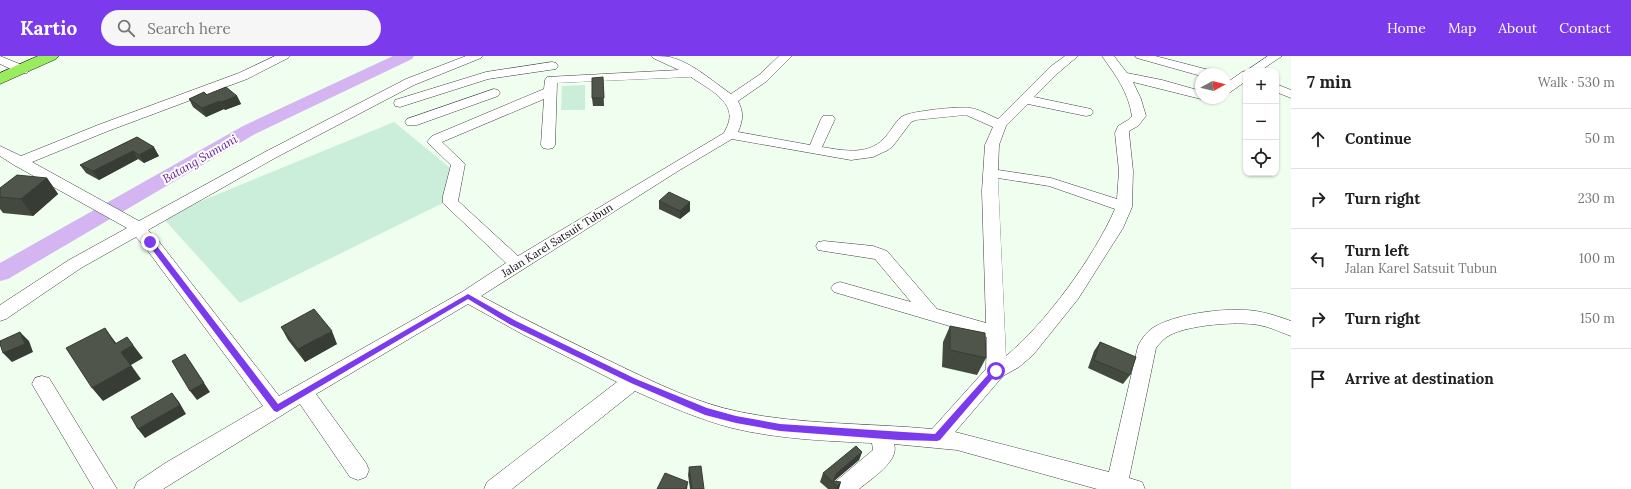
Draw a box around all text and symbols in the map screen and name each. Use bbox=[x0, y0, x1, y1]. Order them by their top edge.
search box bbox=[101, 10, 381, 46]
text: Kartio bbox=[20, 16, 77, 40]
icon: search bbox=[115, 17, 137, 39]
text: Search here bbox=[147, 19, 231, 38]
text: Home bbox=[1387, 19, 1426, 37]
text: Map bbox=[1448, 19, 1476, 37]
text: About bbox=[1498, 19, 1537, 37]
text: Contact bbox=[1559, 19, 1611, 37]
north arrow bbox=[1195, 68, 1231, 104]
map controls bbox=[1243, 68, 1279, 176]
button: + bbox=[1243, 68, 1279, 104]
text: 7 min bbox=[1307, 71, 1352, 93]
text: Walk · 530 m bbox=[1538, 74, 1615, 91]
button: − bbox=[1243, 104, 1279, 140]
icon: ahead bbox=[1307, 128, 1329, 150]
text: Continue bbox=[1345, 129, 1411, 148]
text: 50 m bbox=[1585, 130, 1615, 147]
water label: Batang Sumani bbox=[160, 131, 240, 186]
button: locate bbox=[1243, 140, 1279, 176]
icon: right bbox=[1307, 188, 1329, 210]
text: Turn right bbox=[1345, 189, 1421, 208]
text: 230 m bbox=[1578, 190, 1615, 207]
street label: Jalan Karel Satsuit Tubun bbox=[498, 200, 616, 281]
route end bbox=[141, 233, 159, 251]
text: Turn left bbox=[1345, 241, 1409, 260]
icon: left bbox=[1307, 248, 1329, 270]
text: 100 m bbox=[1579, 250, 1615, 267]
text: Jalan Karel Satsuit Tubun bbox=[1345, 260, 1497, 277]
icon: right bbox=[1307, 308, 1329, 330]
text: Turn right bbox=[1345, 309, 1421, 328]
text: 150 m bbox=[1580, 310, 1615, 327]
route start bbox=[987, 362, 1005, 380]
icon: arrive bbox=[1307, 368, 1329, 390]
text: Arrive at destination bbox=[1345, 369, 1494, 388]

